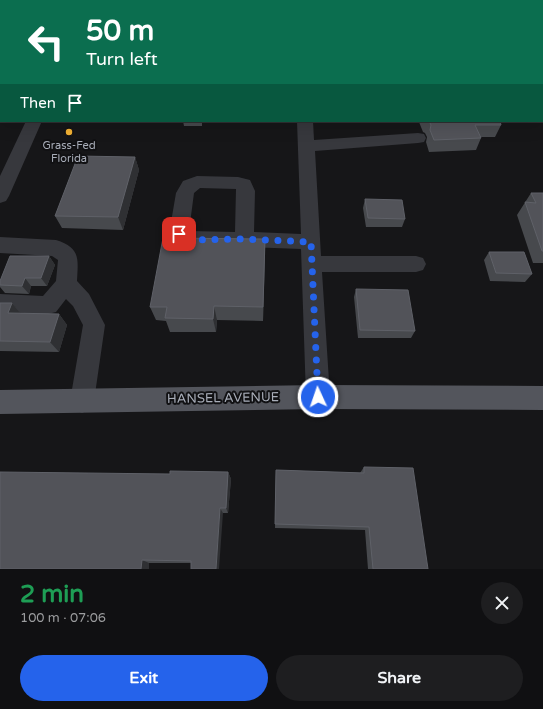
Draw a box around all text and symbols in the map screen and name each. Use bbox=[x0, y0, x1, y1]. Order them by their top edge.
text: 50 m bbox=[86, 14, 154, 48]
icon: left bbox=[20, 16, 72, 68]
text: Turn left bbox=[86, 48, 158, 70]
icon: arrive bbox=[64, 92, 86, 114]
text: Then bbox=[20, 94, 56, 112]
marker: Grass-Fed Florida bbox=[64, 127, 74, 137]
place label: Grass-Fed Florida bbox=[42, 139, 96, 165]
pin bbox=[162, 217, 196, 251]
icon: arrive bbox=[168, 223, 190, 245]
position arrow bbox=[297, 376, 339, 418]
street label: HANSEL AVENUE bbox=[167, 389, 279, 407]
text: 2 min bbox=[20, 580, 84, 609]
button: close bbox=[481, 582, 523, 624]
text: 100 m · 07:06 bbox=[20, 610, 106, 626]
button: Exit bbox=[20, 655, 268, 701]
button: Share bbox=[276, 655, 523, 701]

